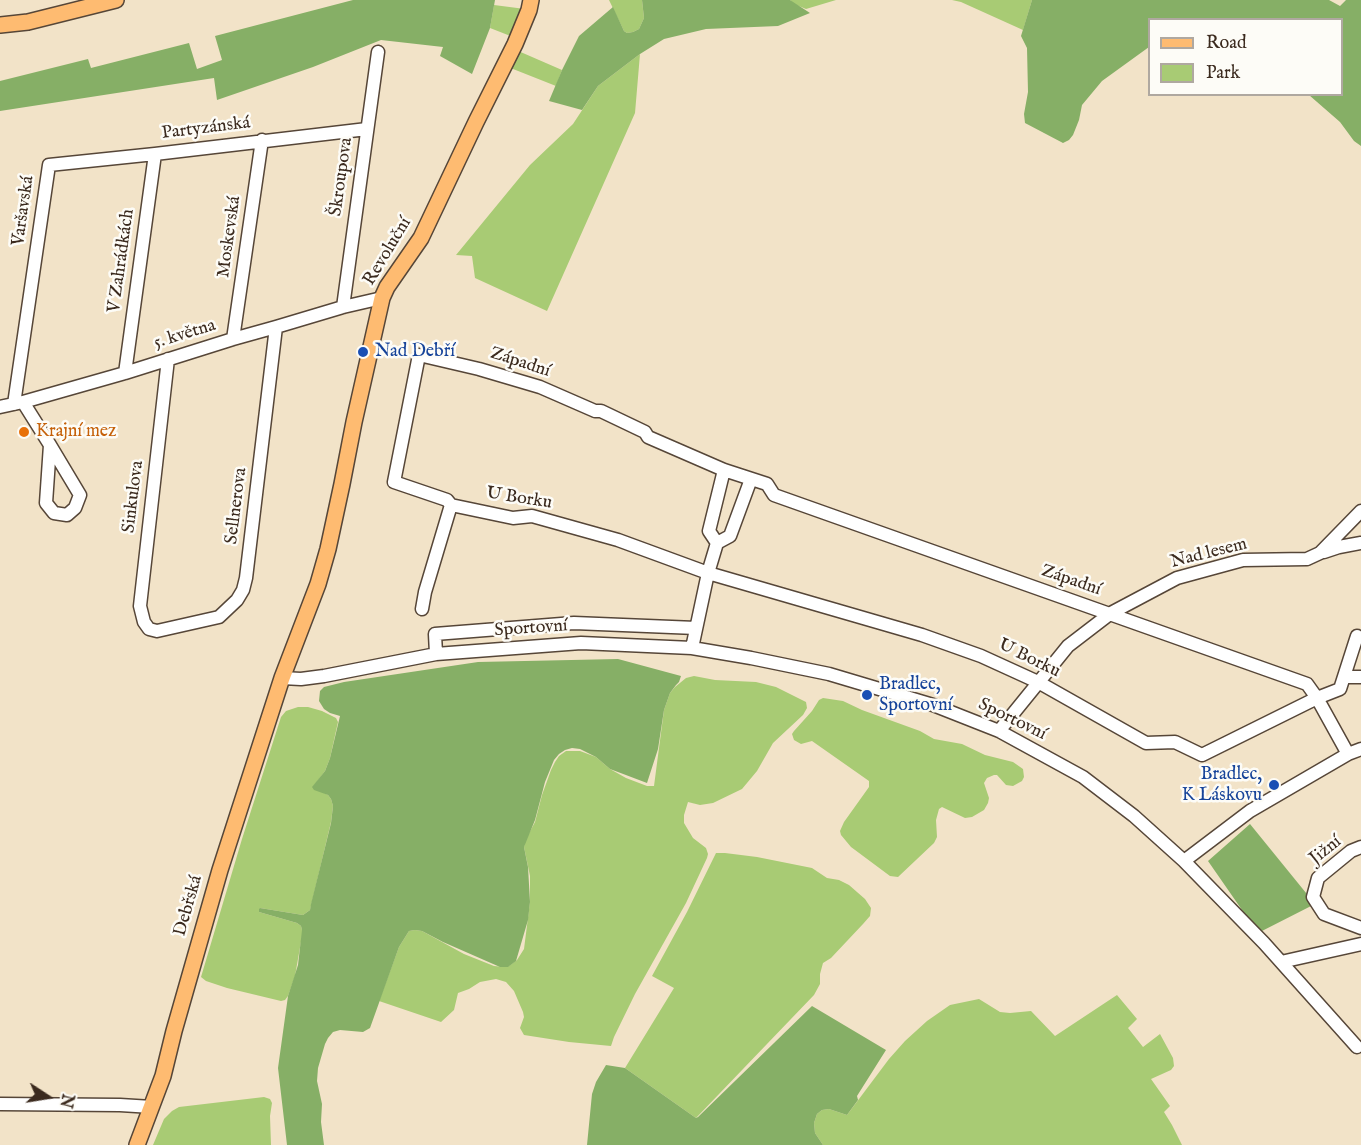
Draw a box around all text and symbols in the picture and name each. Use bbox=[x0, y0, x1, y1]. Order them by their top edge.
legend bbox=[1148, 18, 1343, 96]
text: Road bbox=[1206, 32, 1247, 55]
text: Park bbox=[1206, 62, 1240, 85]
street label: Partyzánská bbox=[160, 113, 252, 145]
street label: Škroupova bbox=[326, 136, 358, 218]
street label: Varšavská bbox=[8, 175, 40, 247]
street label: Moskevská bbox=[214, 195, 246, 279]
street label: V Zahrádkách bbox=[104, 208, 140, 314]
street label: Revoluční bbox=[359, 214, 417, 290]
street label: 5. května bbox=[151, 315, 219, 355]
place label: Nad Debří bbox=[375, 341, 455, 363]
street label: Západní bbox=[487, 343, 553, 383]
marker: Nad Debří bbox=[356, 345, 370, 359]
place label: Krajní mez bbox=[36, 421, 116, 443]
marker: Krajní mez bbox=[17, 425, 31, 439]
street label: Sinkulova bbox=[119, 460, 149, 534]
street label: Sellnerova bbox=[222, 466, 252, 546]
street label: U Borku bbox=[485, 483, 553, 515]
street label: Nad lesem bbox=[1169, 534, 1249, 574]
street label: Západní bbox=[1038, 561, 1104, 601]
street label: Sportovní bbox=[494, 616, 568, 642]
street label: U Borku bbox=[995, 635, 1063, 683]
place label: Bradlec, Sportovní bbox=[879, 674, 952, 716]
marker: Bradlec, Sportovní bbox=[860, 688, 874, 702]
street label: Sportovní bbox=[974, 694, 1050, 746]
place label: Bradlec, K Láskovu bbox=[1182, 764, 1262, 806]
marker: Bradlec, K Láskovu bbox=[1267, 778, 1281, 792]
street label: Jižní bbox=[1306, 832, 1346, 870]
street label: Debřská bbox=[170, 873, 208, 939]
north arrow bbox=[18, 1067, 78, 1127]
text: N bbox=[54, 1092, 77, 1110]

